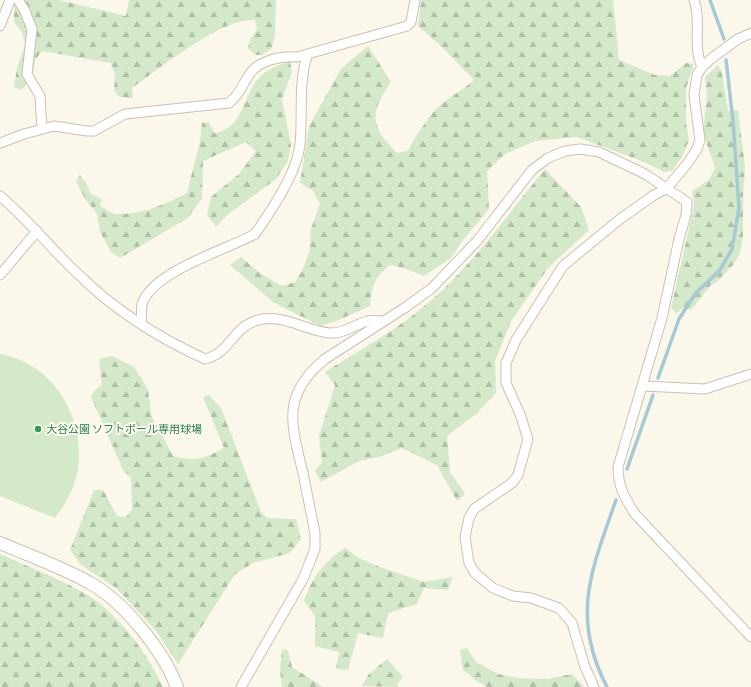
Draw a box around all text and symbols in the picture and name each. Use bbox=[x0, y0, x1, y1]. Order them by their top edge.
place label: 大谷公園 ソフトボール専用球場 bbox=[46, 422, 202, 435]
marker: 大谷公園 ソフトボール専用球場 bbox=[33, 424, 43, 434]

